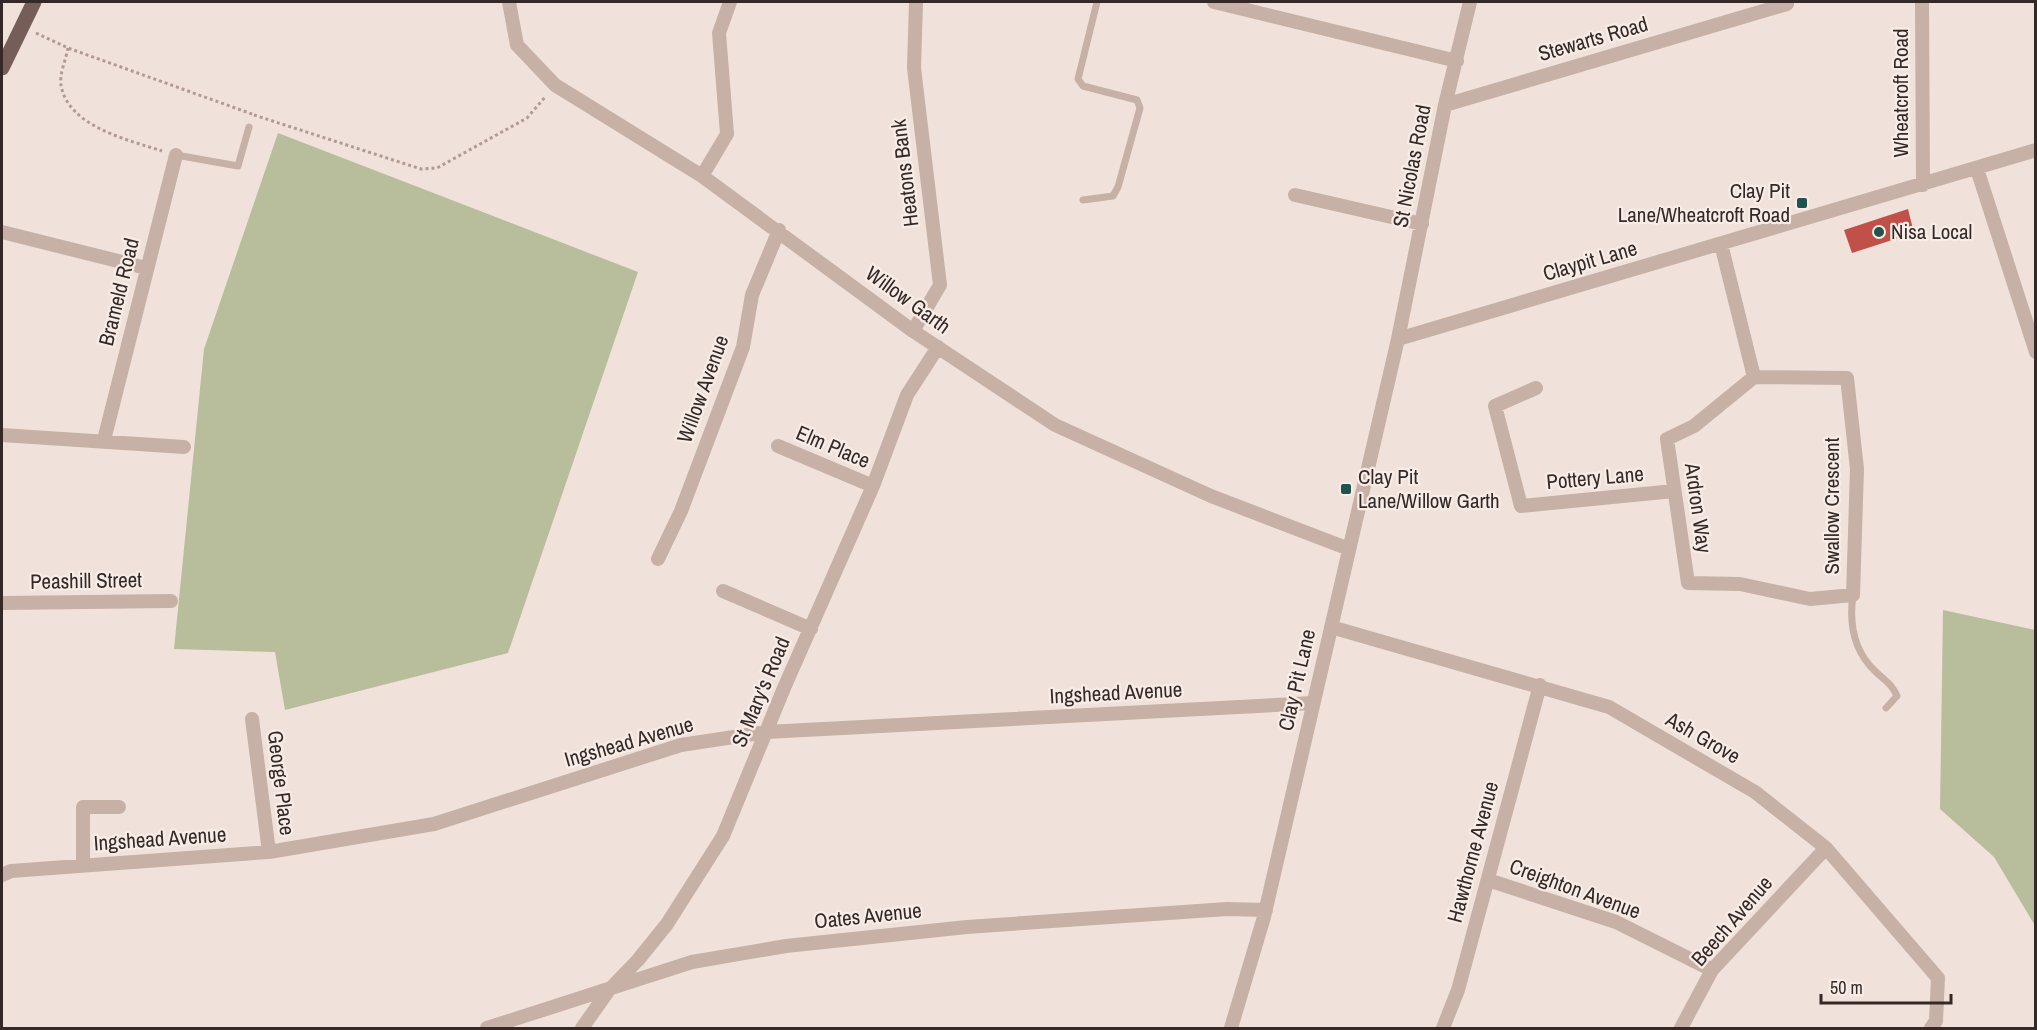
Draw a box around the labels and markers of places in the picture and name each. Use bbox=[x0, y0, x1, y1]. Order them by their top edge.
place label: Clay Pit Lane/Wheatcroft Road bbox=[1618, 176, 1790, 229]
marker: Clay Pit Lane/Wheatcroft Road bbox=[1795, 196, 1809, 210]
place label: Nisa Local bbox=[1891, 217, 1972, 246]
marker: Nisa Local bbox=[1872, 225, 1886, 239]
place label: Clay Pit Lane/Willow Garth bbox=[1358, 462, 1500, 515]
marker: Clay Pit Lane/Willow Garth bbox=[1339, 482, 1353, 496]

